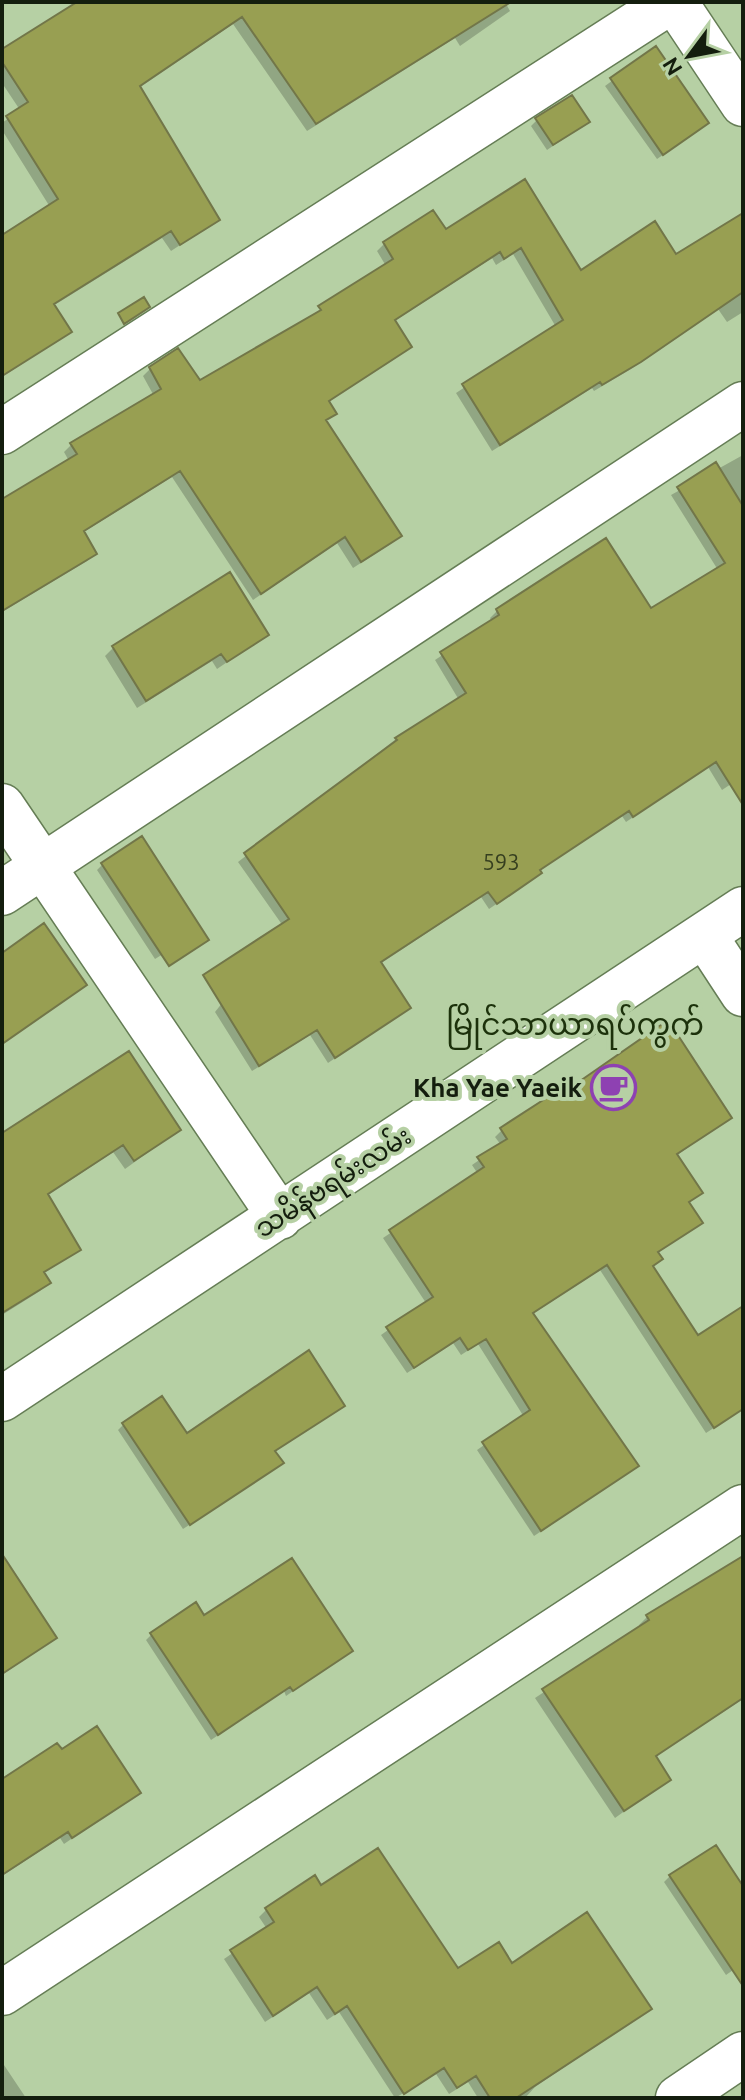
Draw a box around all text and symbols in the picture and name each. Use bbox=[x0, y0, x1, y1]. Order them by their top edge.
north arrow bbox=[649, 16, 729, 96]
text: N bbox=[657, 53, 687, 80]
house number: 593 bbox=[482, 849, 520, 874]
district label: မြိုင်သာယာရပ်ကွက် bbox=[446, 1003, 704, 1050]
cafe icon: Kha Yae Yaeik bbox=[589, 1064, 637, 1112]
place label: Kha Yae Yaeik bbox=[413, 1073, 582, 1102]
street label: သမိန်ဗရမ်းလမ်း bbox=[248, 1119, 420, 1249]

